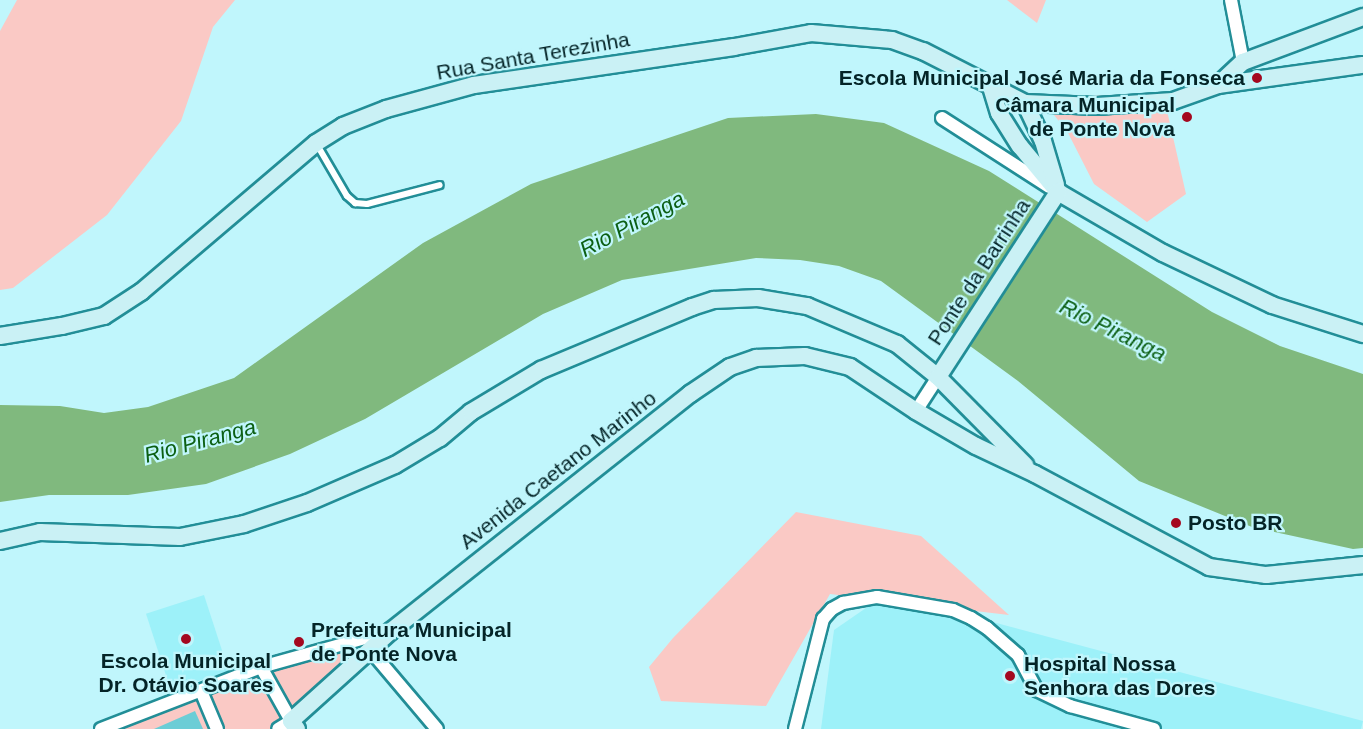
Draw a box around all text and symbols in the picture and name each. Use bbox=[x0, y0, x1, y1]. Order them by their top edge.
street label: Rua Santa Terezinha bbox=[434, 27, 632, 85]
place label: Escola Municipal José Maria da Fonseca bbox=[839, 65, 1245, 91]
marker: Escola Municipal José Maria da Fonseca bbox=[1250, 71, 1264, 85]
place label: Câmara Municipal de Ponte Nova bbox=[995, 92, 1175, 142]
marker: Câmara Municipal de Ponte Nova bbox=[1180, 110, 1194, 124]
water label: Rio Piranga bbox=[575, 185, 689, 263]
street label: Ponte da Barrinha bbox=[922, 194, 1036, 350]
water label: Rio Piranga bbox=[1056, 293, 1170, 367]
street label: Avenida Caetano Marinho bbox=[455, 385, 661, 555]
water label: Rio Piranga bbox=[141, 413, 259, 469]
place label: Posto BR bbox=[1188, 510, 1282, 536]
marker: Posto BR bbox=[1169, 516, 1183, 530]
place label: Prefeitura Municipal de Ponte Nova bbox=[311, 617, 512, 667]
marker: Escola Municipal Dr. Otávio Soares bbox=[179, 632, 193, 646]
marker: Prefeitura Municipal de Ponte Nova bbox=[292, 635, 306, 649]
place label: Escola Municipal Dr. Otávio Soares bbox=[98, 648, 274, 698]
place label: Hospital Nossa Senhora das Dores bbox=[1024, 651, 1215, 701]
marker: Hospital Nossa Senhora das Dores bbox=[1001, 667, 1019, 685]

